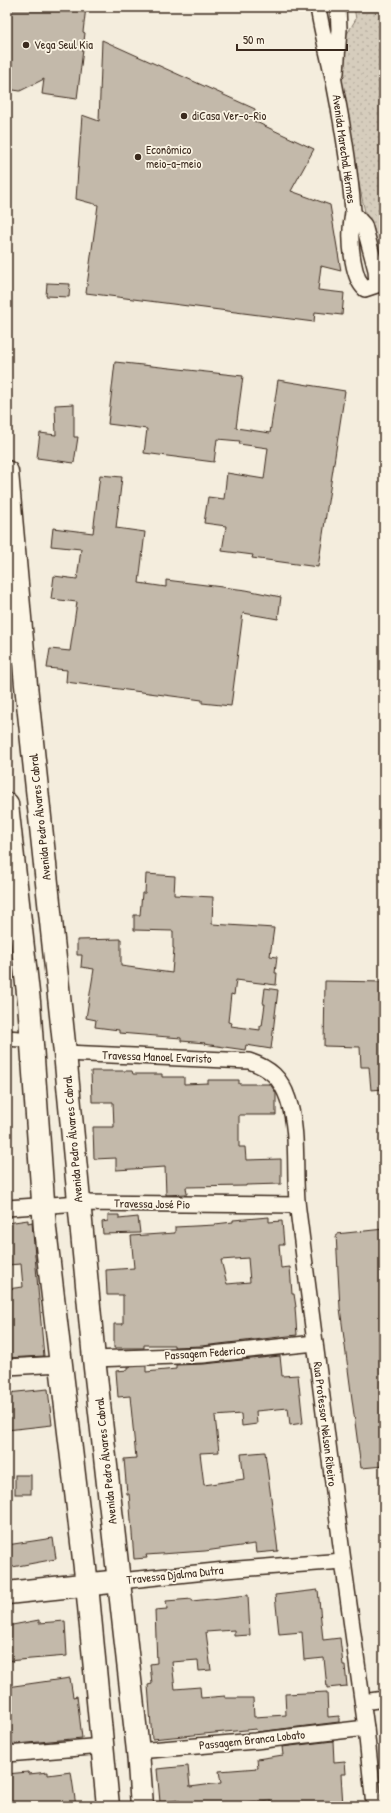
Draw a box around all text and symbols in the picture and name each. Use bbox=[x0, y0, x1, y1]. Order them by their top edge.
scale bar bbox=[237, 26, 347, 52]
text: 50 m bbox=[243, 31, 264, 48]
place label: Vega Seul Kia bbox=[34, 36, 93, 53]
marker: Vega Seul Kia bbox=[21, 40, 31, 50]
street label: Avenida Marechal Hérmes bbox=[328, 93, 361, 205]
place label: diCasa Ver-o-Rio bbox=[192, 107, 267, 124]
marker: diCasa Ver-o-Rio bbox=[179, 111, 189, 121]
place label: Econômico meio-a-meio bbox=[146, 141, 201, 172]
marker: Econômico meio-a-meio bbox=[133, 152, 143, 162]
street label: Avenida Pedro Álvares Cabral bbox=[24, 752, 55, 881]
street label: Travessa Manoel Evaristo bbox=[102, 1046, 212, 1067]
street label: Avenida Pedro Álvares Cabral bbox=[58, 1074, 87, 1203]
street label: Travessa José Pio bbox=[114, 1194, 190, 1213]
street label: Passagem Federico bbox=[164, 1341, 246, 1364]
street label: Rua Professor Nelson Ribeiro bbox=[309, 1361, 342, 1487]
street label: Avenida Pedro Álvares Cabral bbox=[90, 1396, 121, 1525]
street label: Travessa Djalma Dutra bbox=[126, 1561, 224, 1588]
street label: Passagem Branca Lobato bbox=[198, 1725, 306, 1754]

